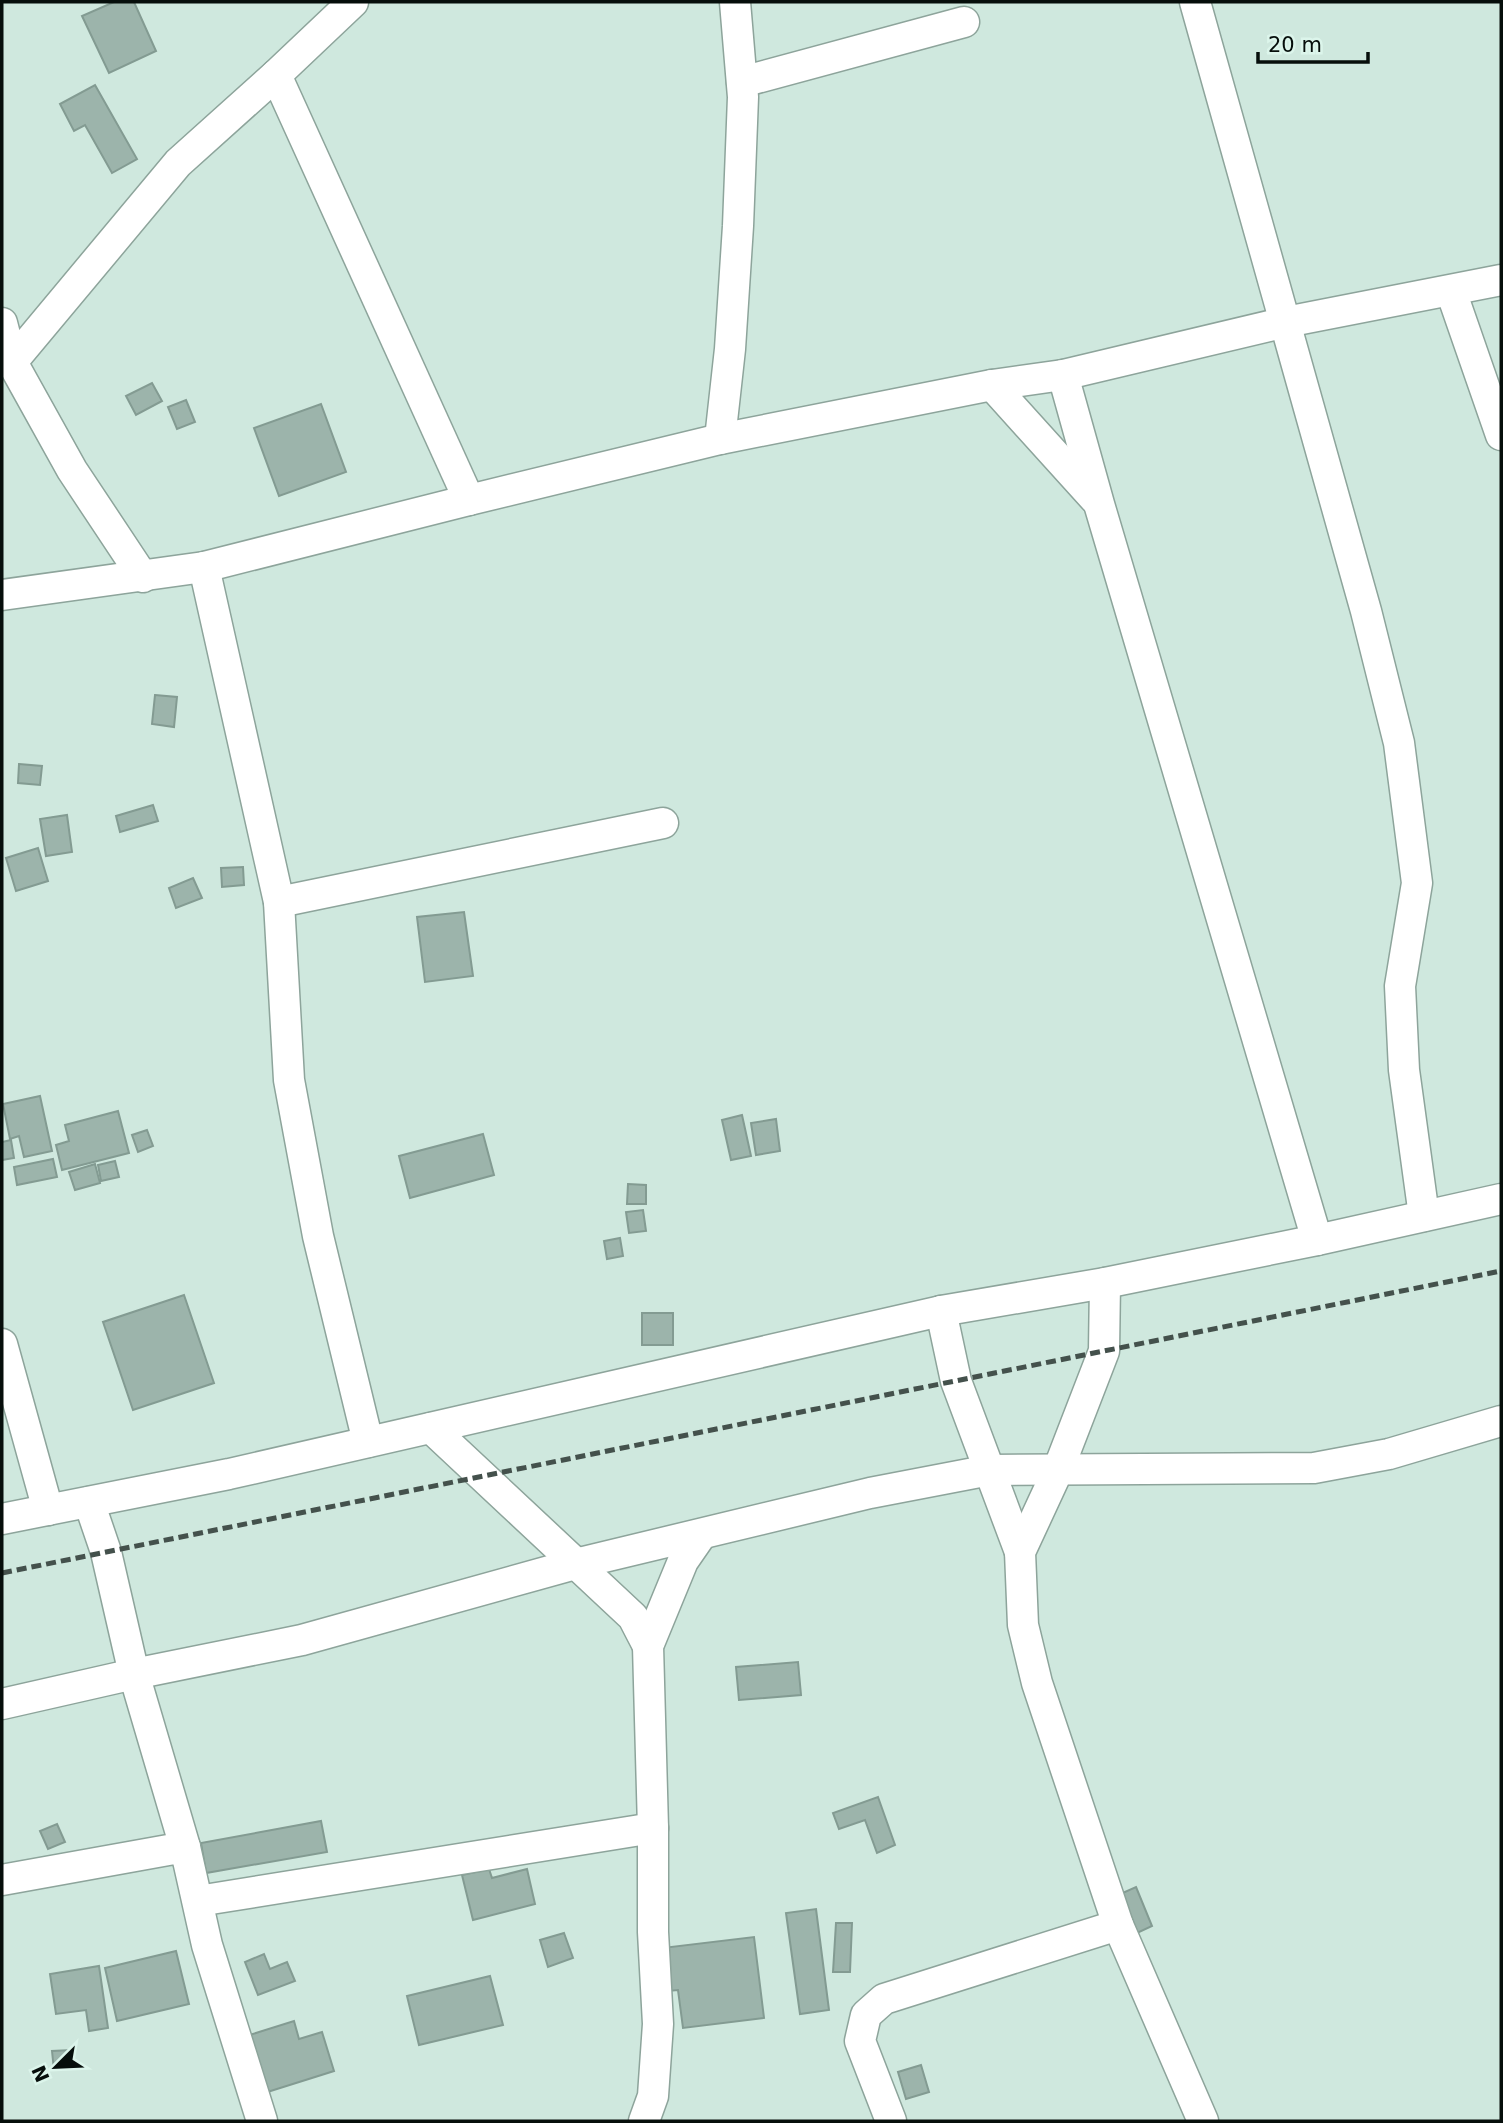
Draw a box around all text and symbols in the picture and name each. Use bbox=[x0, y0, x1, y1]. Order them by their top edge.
scale bar bbox=[1258, 21, 1368, 65]
text: 20 m bbox=[1268, 33, 1322, 57]
north arrow bbox=[21, 2032, 91, 2102]
text: N bbox=[27, 2062, 54, 2086]

